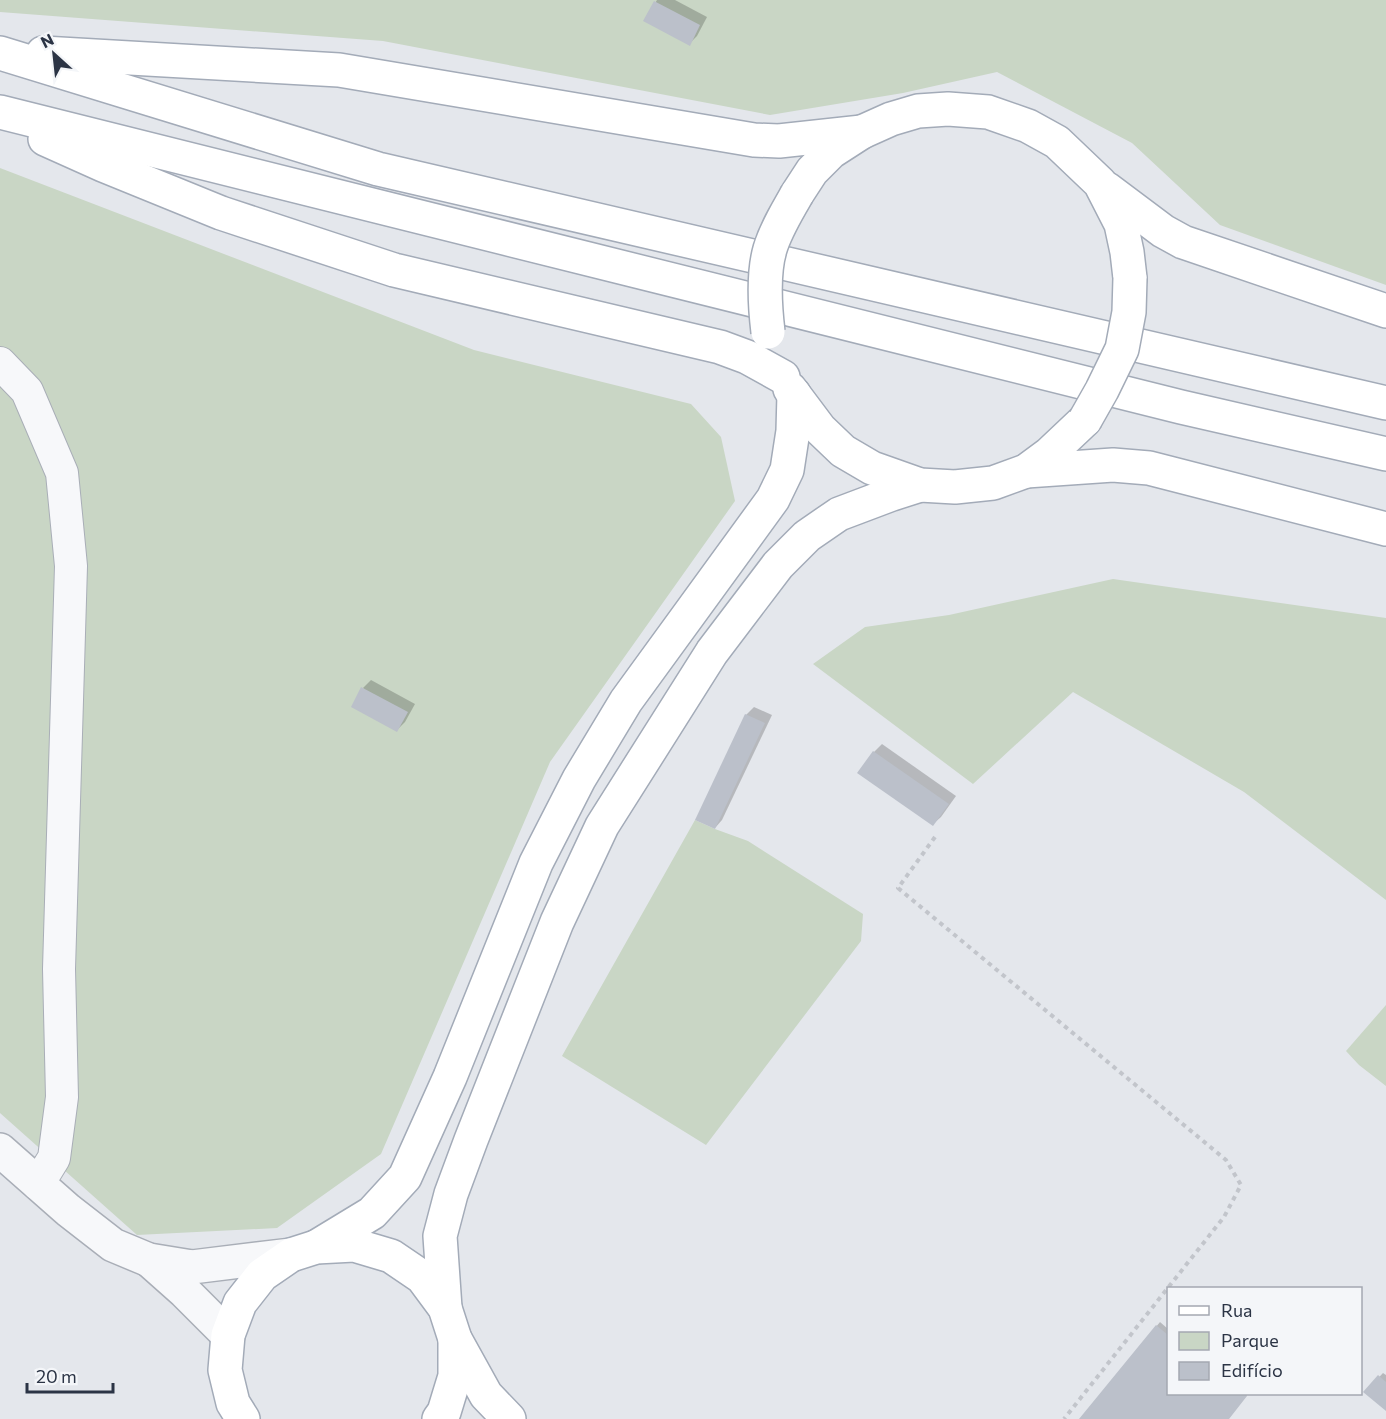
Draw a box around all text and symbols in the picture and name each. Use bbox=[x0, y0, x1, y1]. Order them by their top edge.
north arrow bbox=[24, 24, 84, 84]
text: N bbox=[37, 29, 57, 51]
legend bbox=[1167, 1287, 1362, 1395]
text: Rua bbox=[1221, 1299, 1252, 1321]
text: Parque bbox=[1221, 1329, 1279, 1351]
scale bar bbox=[27, 1356, 112, 1394]
text: Edifício bbox=[1221, 1359, 1283, 1381]
text: 20 m bbox=[36, 1365, 77, 1387]

